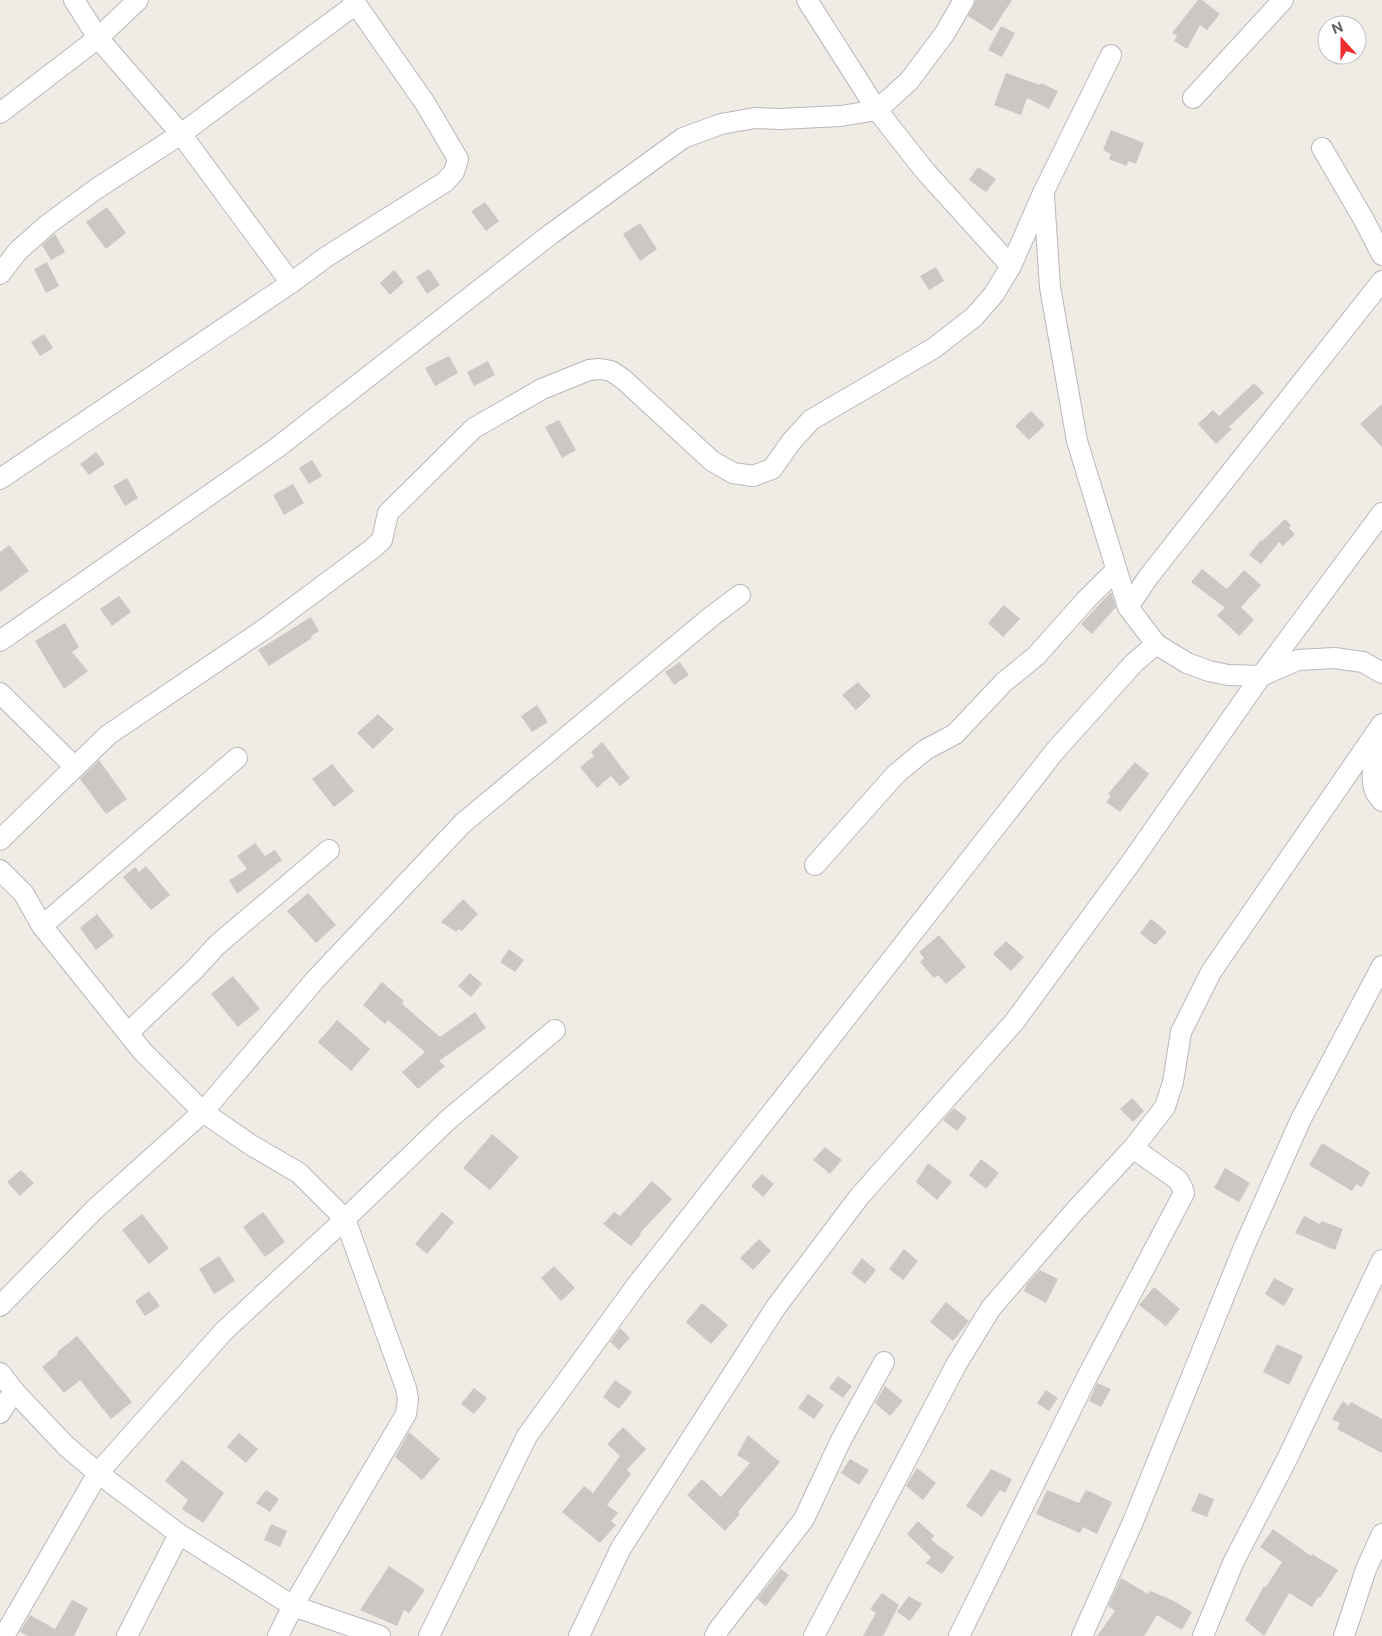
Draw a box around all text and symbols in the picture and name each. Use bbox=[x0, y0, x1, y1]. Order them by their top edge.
north arrow bbox=[1317, 15, 1367, 65]
text: N bbox=[1329, 18, 1345, 37]

